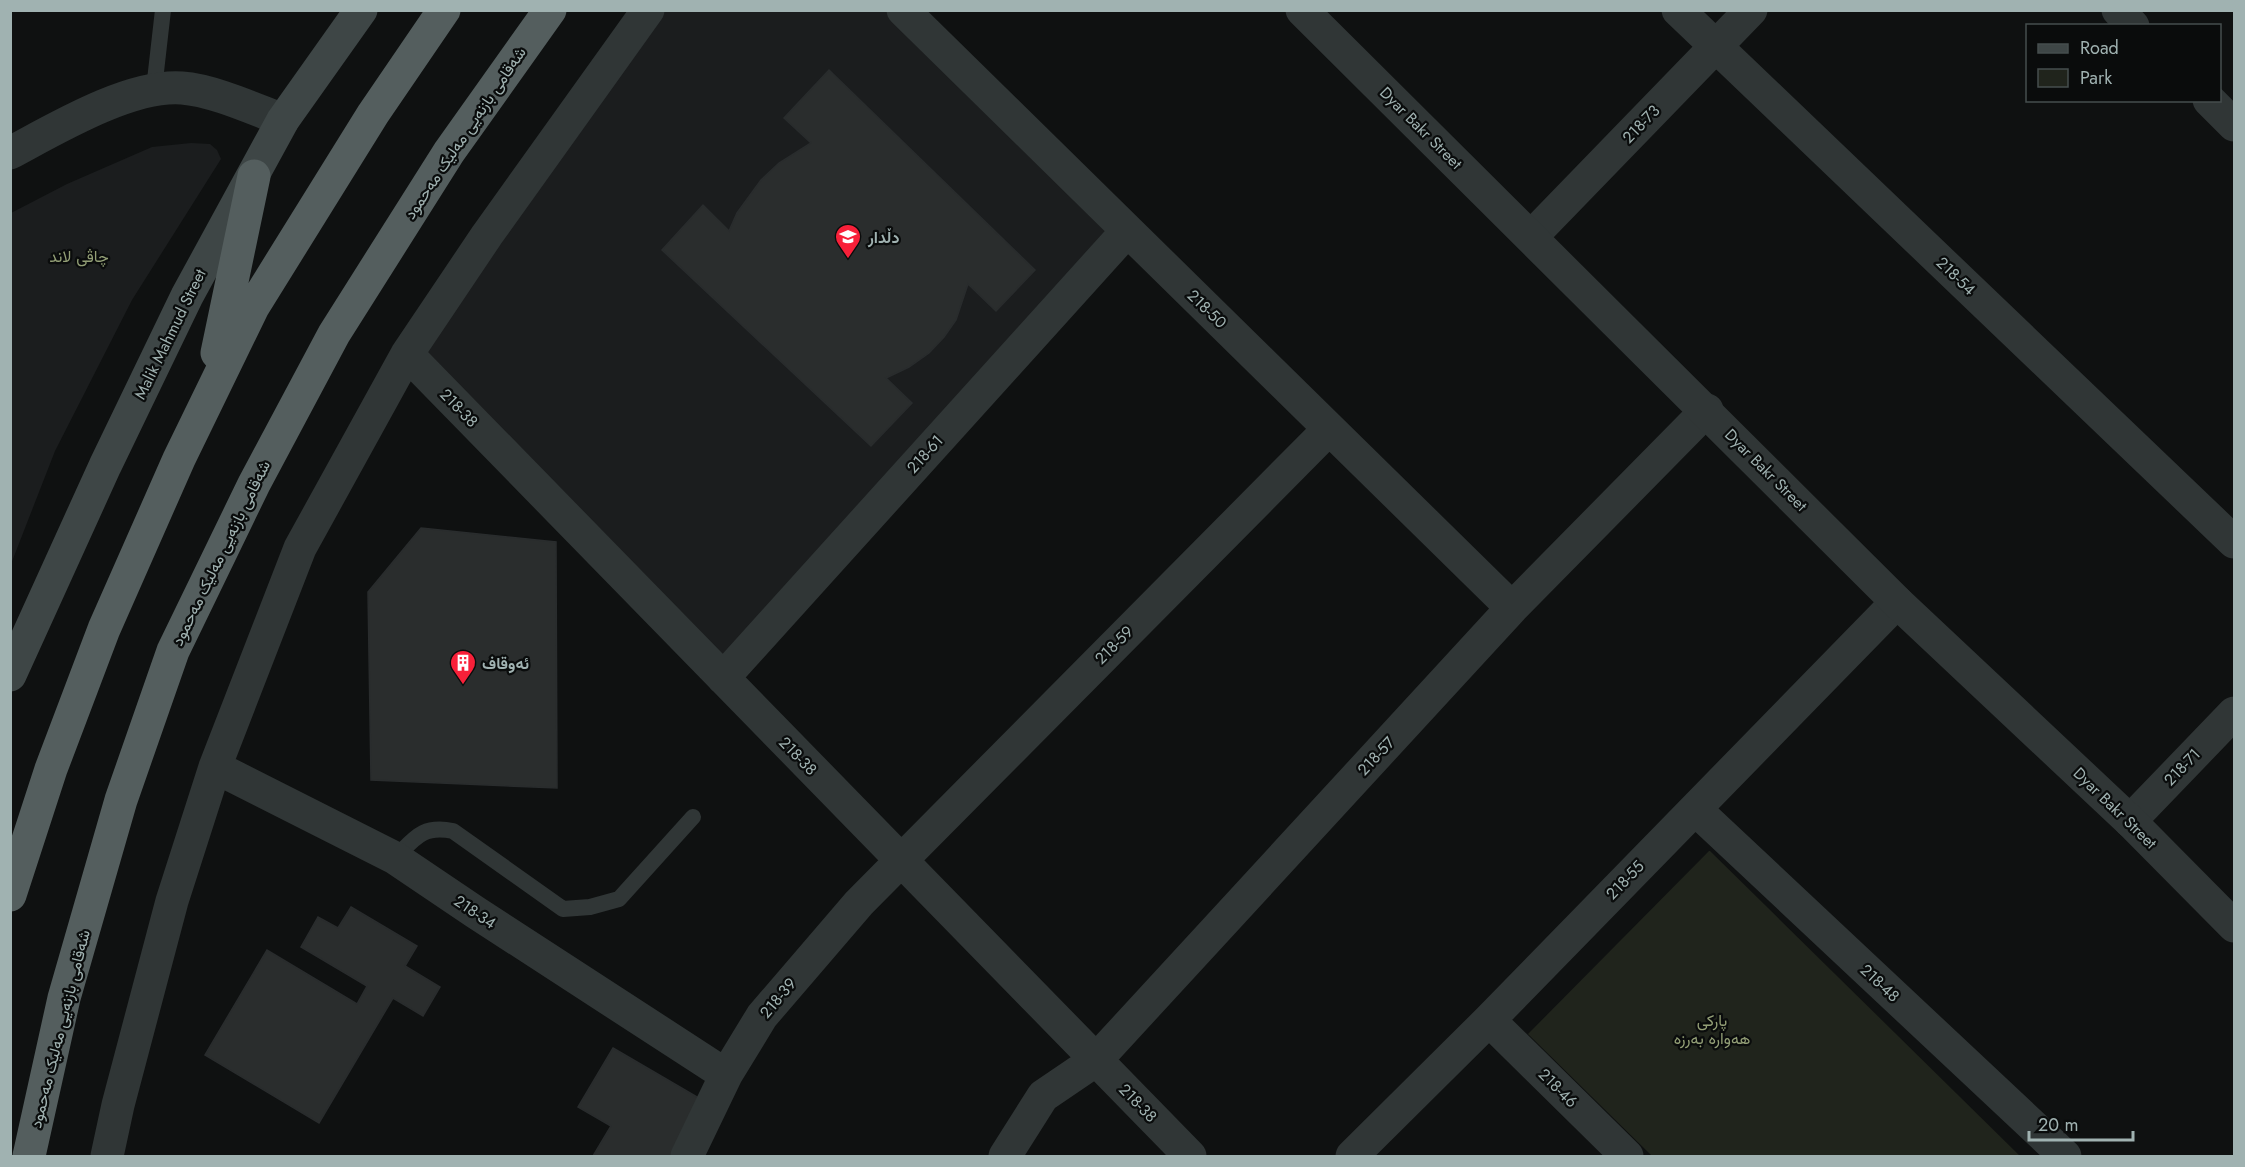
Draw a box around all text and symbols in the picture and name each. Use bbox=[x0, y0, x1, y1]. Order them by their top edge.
legend bbox=[2026, 24, 2221, 102]
text: Road bbox=[2080, 35, 2119, 61]
street label: شەقامی بازنەیی مەلیک مەحمود bbox=[399, 42, 531, 224]
text: Park bbox=[2080, 65, 2112, 91]
street label: Dyar Bakr Street bbox=[1375, 82, 1468, 175]
street label: 218-73 bbox=[1617, 99, 1665, 148]
school or university icon: دڵدار bbox=[833, 222, 863, 260]
place label: دڵدار bbox=[867, 226, 899, 249]
park label: چاڤی لاند bbox=[49, 245, 109, 268]
street label: 218-54 bbox=[1931, 251, 1981, 301]
street label: Malik Mahmud Street bbox=[128, 265, 212, 403]
street label: 218-50 bbox=[1182, 284, 1232, 334]
street label: 218-38 bbox=[435, 384, 483, 432]
street label: Dyar Bakr Street bbox=[1720, 424, 1813, 517]
street label: 218-61 bbox=[901, 430, 949, 478]
street label: شەقامی بازنەیی مەلیک مەحمود bbox=[166, 456, 276, 650]
street label: 218-59 bbox=[1089, 620, 1139, 670]
building icon: ئەوقاف bbox=[448, 648, 478, 686]
place label: ئەوقاف bbox=[482, 652, 529, 675]
street label: 218-57 bbox=[1352, 731, 1400, 781]
street label: 218-38 bbox=[774, 732, 822, 780]
street label: 218-71 bbox=[2158, 743, 2206, 791]
street label: Dyar Bakr Street bbox=[2068, 762, 2162, 854]
street label: 218-55 bbox=[1601, 855, 1649, 905]
street label: 218-34 bbox=[449, 889, 501, 935]
street label: شەقامی بازنەیی مەلیک مەحمود bbox=[24, 927, 96, 1131]
street label: 218-48 bbox=[1855, 959, 1905, 1007]
street label: 218-39 bbox=[754, 973, 802, 1023]
park label: پارکی هەوارە بەرزە bbox=[1674, 1009, 1750, 1050]
street label: 218-46 bbox=[1533, 1063, 1583, 1113]
street label: 218-38 bbox=[1114, 1079, 1162, 1127]
scale bar bbox=[2029, 1104, 2132, 1142]
text: 20 m bbox=[2038, 1112, 2078, 1138]

